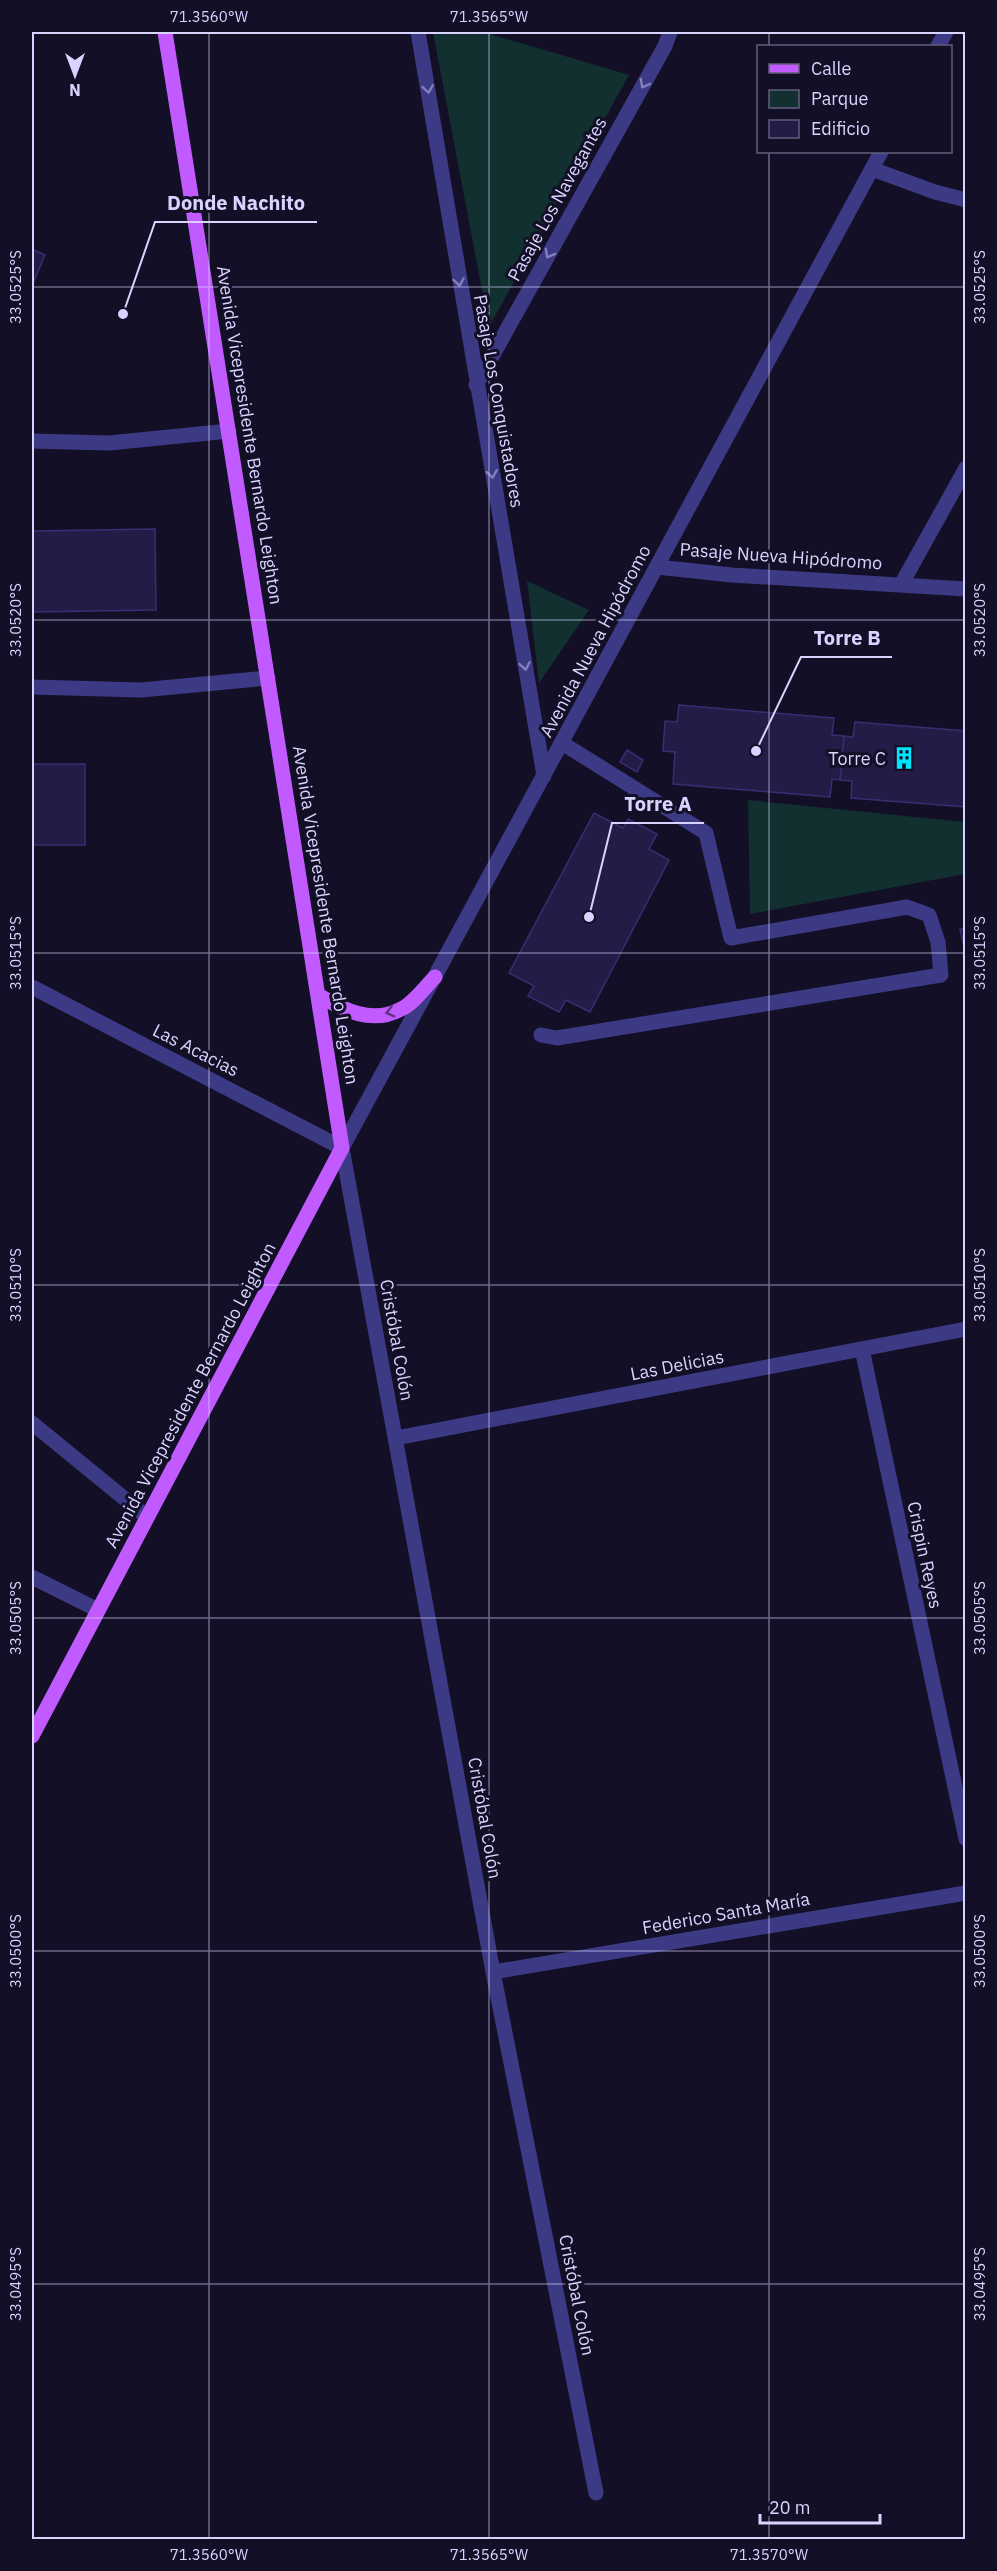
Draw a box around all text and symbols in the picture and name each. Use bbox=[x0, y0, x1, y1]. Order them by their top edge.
text: 71.3560°W bbox=[170, 7, 249, 26]
text: 71.3565°W bbox=[450, 7, 529, 26]
north arrow bbox=[45, 45, 105, 105]
legend bbox=[757, 45, 952, 153]
text: Calle bbox=[811, 57, 851, 80]
one-way arrow bbox=[640, 77, 651, 88]
text: N bbox=[69, 80, 81, 100]
one-way arrow bbox=[421, 85, 433, 94]
text: Parque bbox=[811, 87, 869, 110]
street label: Pasaje Los Navegantes bbox=[502, 113, 612, 285]
text: Edificio bbox=[811, 117, 870, 140]
callout: Donde Nachito bbox=[155, 184, 317, 222]
text: Donde Nachito bbox=[167, 189, 305, 216]
one-way arrow bbox=[545, 248, 556, 258]
text: 33.0525°S bbox=[6, 250, 25, 324]
text: 33.0525°S bbox=[970, 250, 989, 324]
street label: Avenida Vicepresidente Bernardo Leighton bbox=[212, 264, 288, 606]
one-way arrow bbox=[453, 277, 465, 286]
street label: Pasaje Los Conquistadores bbox=[469, 293, 529, 509]
one-way arrow bbox=[485, 469, 498, 479]
street label: Pasaje Nueva Hipódromo bbox=[679, 537, 883, 575]
street label: Avenida Nueva Hipódromo bbox=[534, 541, 656, 741]
text: 33.0520°S bbox=[6, 583, 25, 657]
text: 33.0520°S bbox=[970, 583, 989, 657]
callout: Torre B bbox=[801, 619, 892, 657]
text: Torre B bbox=[813, 624, 881, 651]
one-way arrow bbox=[518, 661, 531, 671]
street label: Avenida Vicepresidente Bernardo Leighton bbox=[288, 744, 364, 1086]
building icon: Torre C bbox=[891, 745, 917, 771]
place label: Torre C bbox=[828, 747, 886, 770]
callout: Torre A bbox=[612, 785, 704, 823]
text: Torre A bbox=[624, 790, 692, 817]
text: 33.0515°S bbox=[6, 916, 25, 990]
text: 33.0515°S bbox=[970, 916, 989, 990]
one-way arrow bbox=[385, 1005, 395, 1018]
street label: Las Acacias bbox=[149, 1018, 243, 1082]
street label: Avenida Vicepresidente Bernardo Leighton bbox=[99, 1238, 281, 1552]
text: 33.0510°S bbox=[6, 1248, 25, 1322]
text: 33.0510°S bbox=[970, 1248, 989, 1322]
street label: Cristóbal Colón bbox=[375, 1277, 419, 1403]
street label: Las Delicias bbox=[628, 1345, 726, 1385]
street label: Crispin Reyes bbox=[902, 1499, 948, 1611]
text: 33.0505°S bbox=[6, 1581, 25, 1655]
text: 33.0505°S bbox=[970, 1581, 989, 1655]
street label: Cristóbal Colón bbox=[463, 1755, 507, 1881]
street label: Federico Santa María bbox=[640, 1887, 812, 1939]
text: 33.0500°S bbox=[6, 1914, 25, 1988]
text: 33.0500°S bbox=[970, 1914, 989, 1988]
street label: Cristóbal Colón bbox=[554, 2232, 600, 2358]
text: 33.0495°S bbox=[6, 2247, 25, 2321]
text: 33.0495°S bbox=[970, 2247, 989, 2321]
scale bar bbox=[760, 2487, 880, 2525]
text: 20 m bbox=[769, 2496, 811, 2519]
text: 71.3560°W bbox=[170, 2545, 249, 2564]
text: 71.3565°W bbox=[450, 2545, 529, 2564]
text: 71.3570°W bbox=[730, 2545, 809, 2564]

